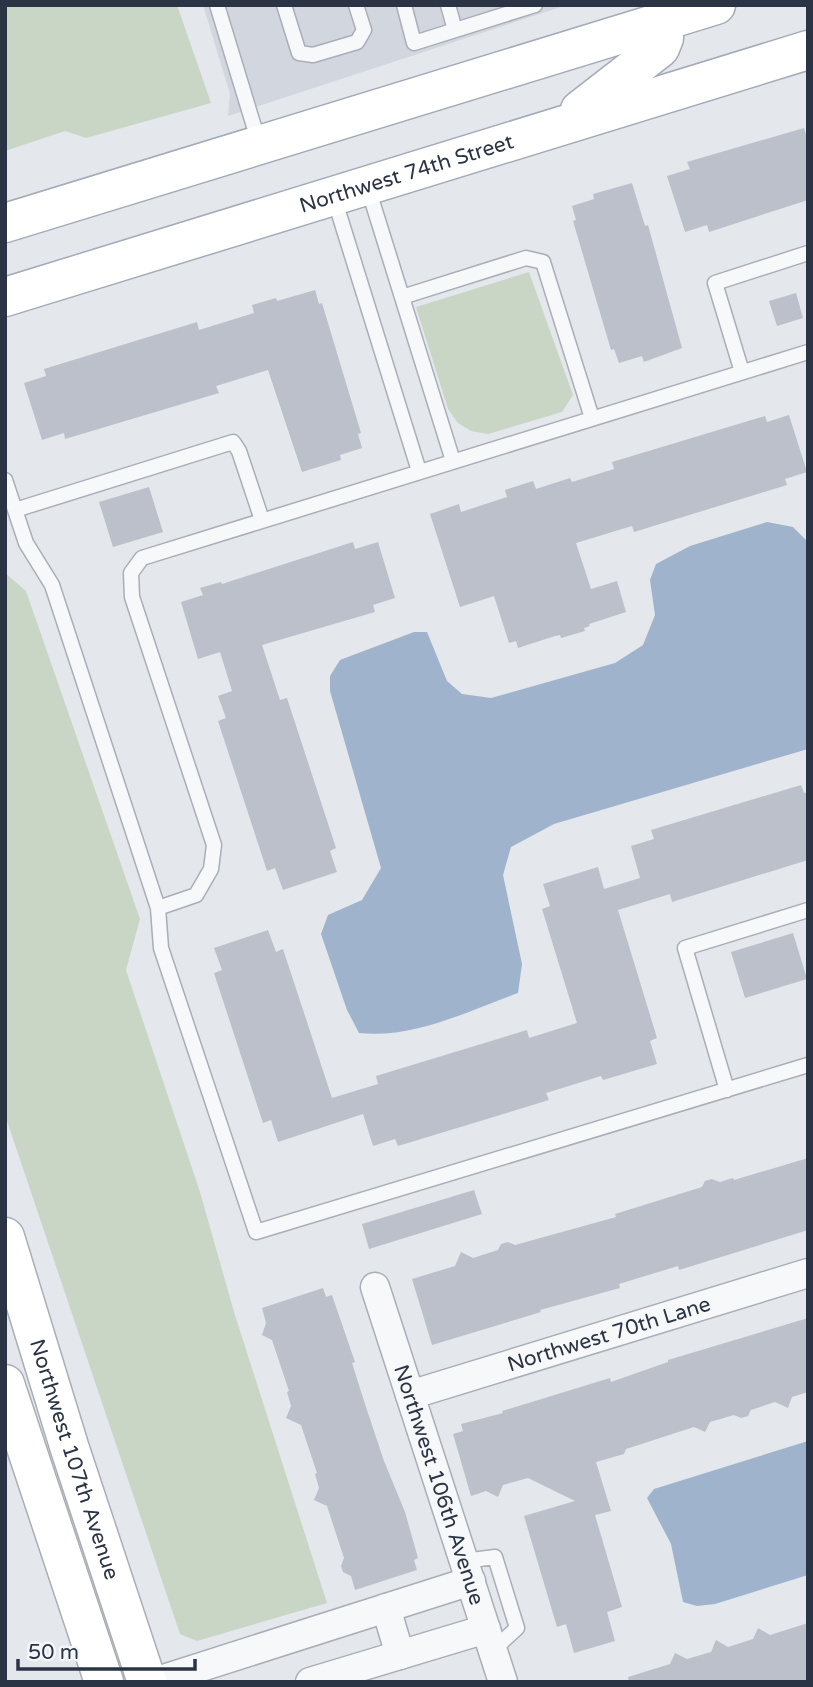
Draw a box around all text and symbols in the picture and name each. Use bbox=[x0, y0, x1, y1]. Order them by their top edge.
street label: Northwest 74th Street bbox=[296, 129, 517, 219]
street label: Northwest 70th Lane bbox=[504, 1292, 714, 1377]
street label: Northwest 107th Avenue bbox=[24, 1336, 124, 1583]
street label: Northwest 106th Avenue bbox=[388, 1362, 489, 1608]
scale bar bbox=[18, 1628, 194, 1672]
text: 50 m bbox=[28, 1640, 79, 1665]

